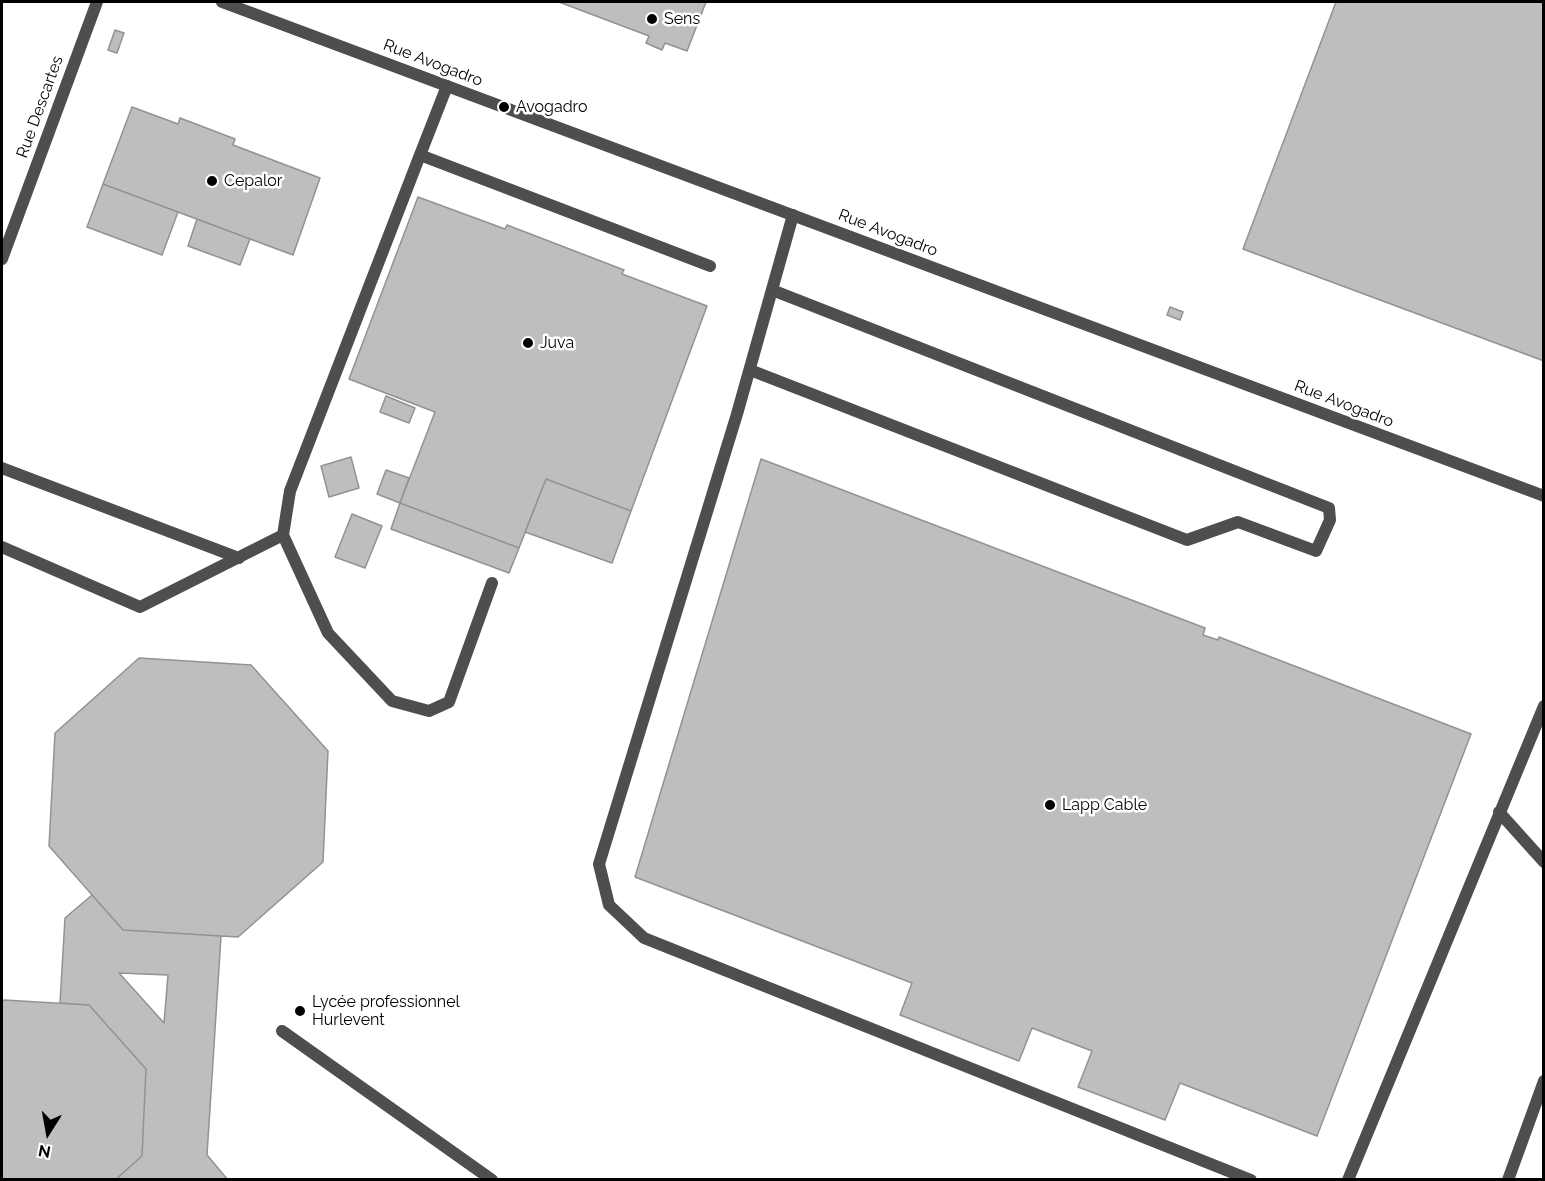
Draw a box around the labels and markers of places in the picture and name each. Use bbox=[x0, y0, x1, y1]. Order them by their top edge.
place label: Sens bbox=[664, 9, 700, 29]
marker: Sens bbox=[645, 12, 659, 26]
place label: Avogadro bbox=[516, 97, 587, 117]
marker: Avogadro bbox=[497, 100, 511, 114]
place label: Cepalor bbox=[224, 171, 282, 191]
marker: Cepalor bbox=[205, 174, 219, 188]
place label: Juva bbox=[540, 333, 574, 353]
marker: Juva bbox=[521, 336, 535, 350]
place label: Lapp Cable bbox=[1062, 795, 1147, 815]
marker: Lapp Cable bbox=[1043, 798, 1057, 812]
place label: Lycée professionnel Hurlevent bbox=[312, 992, 460, 1030]
marker: Lycée professionnel Hurlevent bbox=[293, 1004, 307, 1018]

